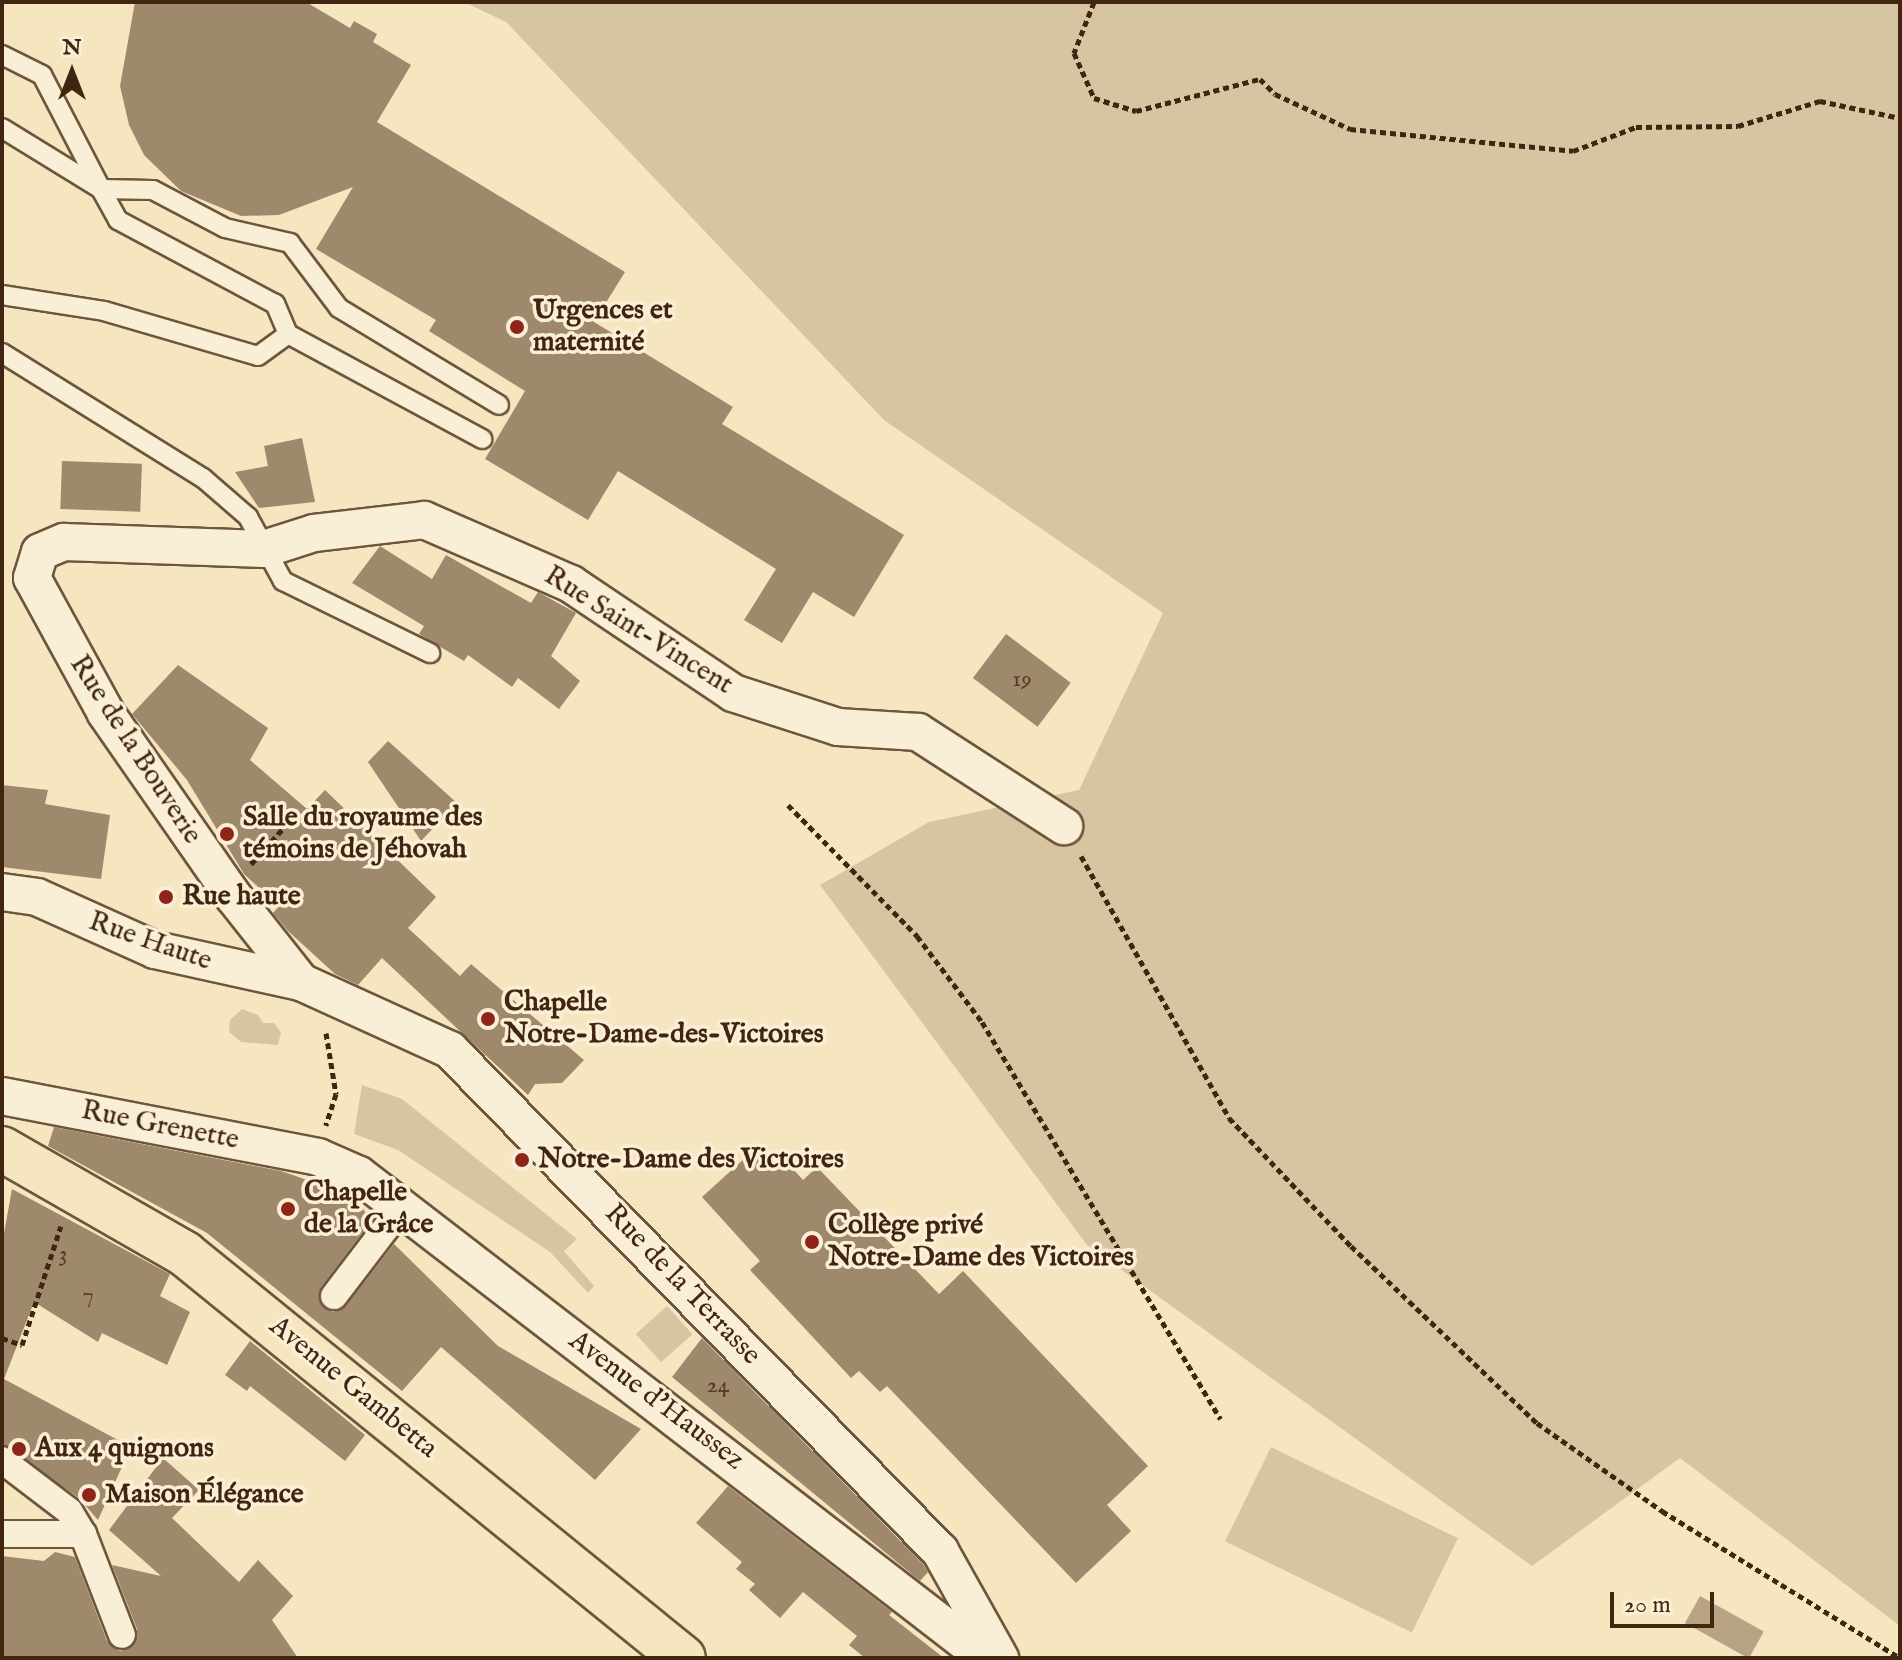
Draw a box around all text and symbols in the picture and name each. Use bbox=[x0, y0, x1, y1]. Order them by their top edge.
north arrow bbox=[32, 32, 112, 112]
text: N bbox=[62, 34, 82, 62]
place label: Urgences et maternité bbox=[533, 294, 673, 360]
marker: Urgences et maternité bbox=[508, 318, 526, 336]
street label: Rue Saint-Vincent bbox=[537, 560, 739, 702]
street label: Rue de la Bouverie bbox=[62, 649, 208, 851]
house number: 19 bbox=[1012, 666, 1032, 694]
place label: Salle du royaume des témoins de Jéhovah bbox=[243, 801, 483, 867]
marker: Salle du royaume des témoins de Jéhovah bbox=[218, 825, 236, 843]
place label: Rue haute bbox=[182, 880, 301, 914]
marker: Rue haute bbox=[157, 888, 175, 906]
street label: Rue Haute bbox=[84, 905, 216, 979]
place label: Chapelle Notre-Dame-des-Victoires bbox=[504, 986, 824, 1052]
marker: Chapelle Notre-Dame-des-Victoires bbox=[479, 1010, 497, 1028]
street label: Rue Grenette bbox=[78, 1094, 242, 1158]
place label: Notre-Dame des Victoires bbox=[538, 1143, 844, 1177]
marker: Notre-Dame des Victoires bbox=[513, 1151, 531, 1169]
place label: Chapelle de la Grâce bbox=[304, 1176, 433, 1242]
street label: Rue de la Terrasse bbox=[597, 1198, 767, 1372]
marker: Chapelle de la Grâce bbox=[279, 1200, 297, 1218]
place label: Collège privé Notre-Dame des Victoires bbox=[828, 1209, 1134, 1275]
marker: Collège privé Notre-Dame des Victoires bbox=[803, 1233, 821, 1251]
house number: 3 bbox=[59, 1241, 67, 1269]
house number: 7 bbox=[82, 1282, 94, 1310]
street label: Avenue Gambetta bbox=[262, 1310, 444, 1466]
street label: Avenue d'Haussez bbox=[562, 1324, 750, 1478]
house number: 24 bbox=[706, 1372, 730, 1400]
place label: Aux 4 quignons bbox=[35, 1432, 214, 1466]
marker: Aux 4 quignons bbox=[10, 1440, 28, 1458]
place label: Maison Élégance bbox=[105, 1478, 304, 1512]
marker: Maison Élégance bbox=[80, 1486, 98, 1504]
scale bar bbox=[1614, 1576, 1718, 1626]
text: 20 m bbox=[1624, 1590, 1671, 1621]

